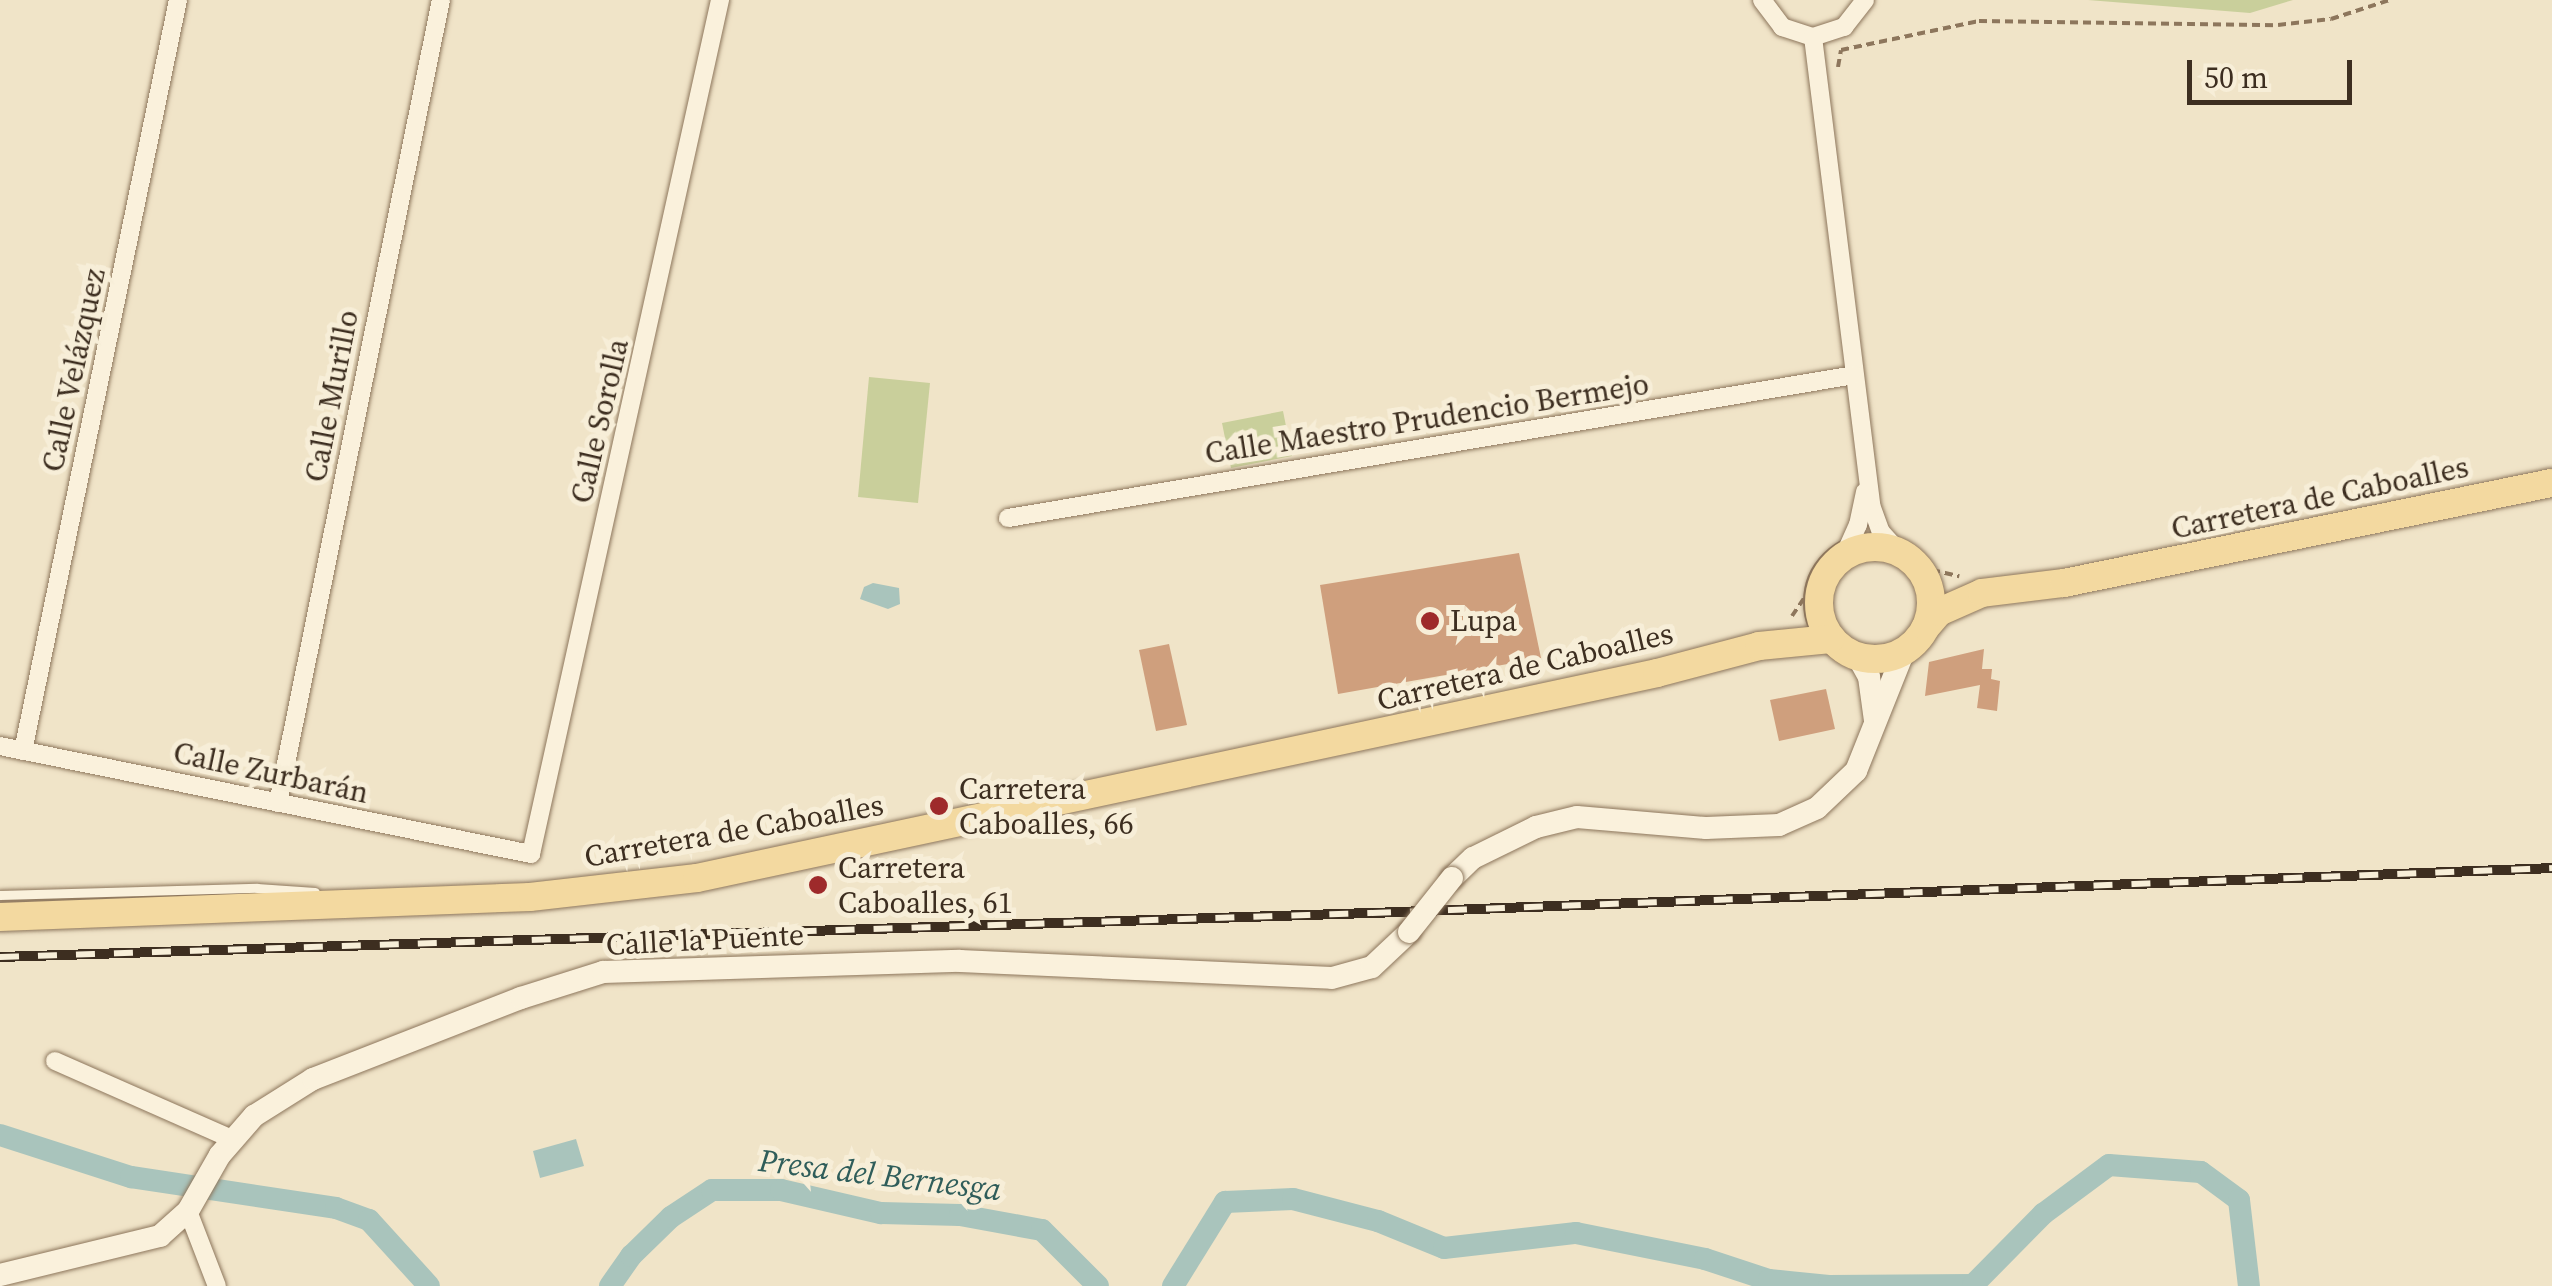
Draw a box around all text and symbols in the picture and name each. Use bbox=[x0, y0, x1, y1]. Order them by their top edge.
scale bar bbox=[2192, 40, 2357, 102]
text: 50 m bbox=[2204, 57, 2268, 98]
street label: Calle Velázquez bbox=[35, 265, 113, 475]
street label: Calle Murillo bbox=[298, 307, 366, 485]
street label: Calle Sorolla bbox=[564, 335, 636, 507]
street label: Calle Maestro Prudencio Bermejo bbox=[1203, 366, 1651, 472]
street label: Carretera de Caboalles bbox=[2168, 449, 2472, 547]
place label: Lupa bbox=[1450, 603, 1517, 639]
marker: Lupa bbox=[1419, 610, 1441, 632]
street label: Carretera de Caboalles bbox=[1373, 615, 1677, 719]
street label: Calle Zurbarán bbox=[170, 735, 372, 811]
place label: Carretera Caboalles, 66 bbox=[959, 771, 1134, 842]
street label: Carretera de Caboalles bbox=[582, 787, 886, 875]
marker: Carretera Caboalles, 66 bbox=[928, 795, 950, 817]
place label: Carretera Caboalles, 61 bbox=[838, 850, 1013, 920]
marker: Carretera Caboalles, 61 bbox=[807, 874, 829, 896]
street label: Calle la Puente bbox=[605, 917, 805, 963]
water label: Presa del Bernesga bbox=[756, 1141, 1004, 1209]

